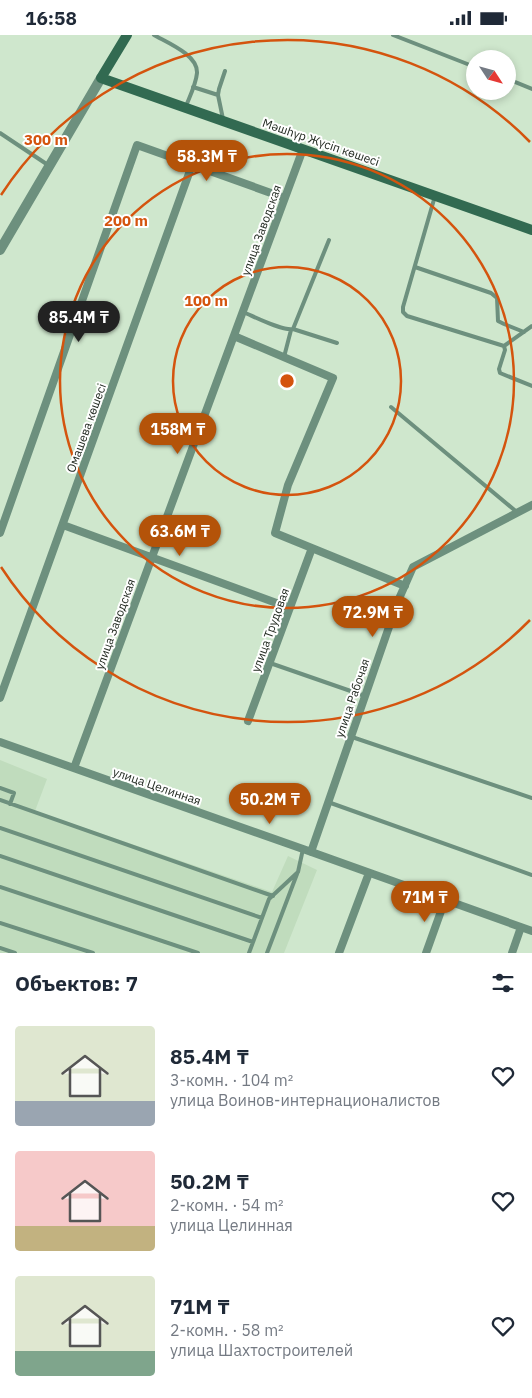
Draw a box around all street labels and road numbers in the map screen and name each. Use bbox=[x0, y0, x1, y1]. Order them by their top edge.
street label: Мәшһүр Жүсіп көшесі bbox=[261, 115, 381, 169]
street label: улица Заводская bbox=[238, 183, 284, 277]
street label: Омашева көшесі bbox=[63, 381, 109, 475]
street label: улица Заводская bbox=[92, 577, 138, 671]
street label: улица Трудовая bbox=[248, 586, 292, 674]
street label: улица Рабочая bbox=[331, 657, 373, 739]
street label: улица Целинная bbox=[111, 764, 203, 808]

